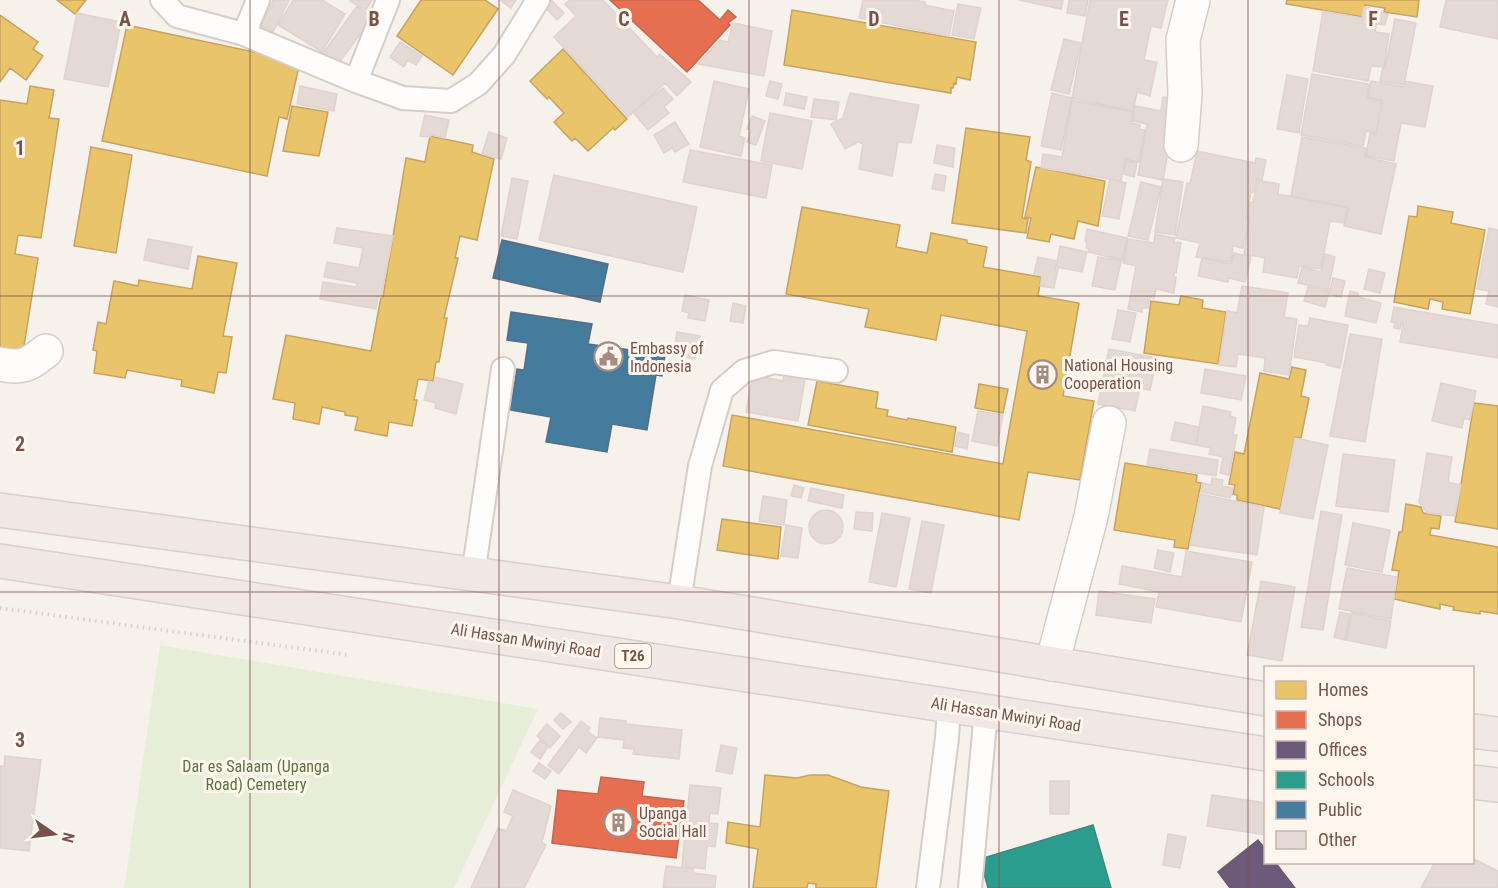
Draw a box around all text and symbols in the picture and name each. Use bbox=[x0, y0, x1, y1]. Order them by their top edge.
text: A bbox=[119, 7, 131, 31]
text: B bbox=[368, 7, 380, 31]
text: C bbox=[618, 7, 630, 31]
text: D bbox=[868, 7, 880, 31]
text: E bbox=[1119, 7, 1129, 31]
text: F bbox=[1368, 7, 1378, 31]
text: 1 bbox=[15, 136, 25, 160]
place label: Embassy of Indonesia bbox=[630, 339, 704, 376]
public building icon: Embassy of Indonesia bbox=[593, 341, 625, 373]
place label: National Housing Cooperation bbox=[1064, 356, 1173, 393]
building icon: National Housing Cooperation bbox=[1027, 358, 1059, 390]
text: 2 bbox=[15, 432, 25, 456]
street label: Ali Hassan Mwinyi Road bbox=[450, 619, 602, 662]
road number: T26 bbox=[615, 644, 651, 668]
legend bbox=[1264, 666, 1474, 864]
text: Homes bbox=[1318, 679, 1368, 700]
street label: Ali Hassan Mwinyi Road bbox=[930, 693, 1082, 736]
text: Shops bbox=[1318, 709, 1362, 730]
text: 3 bbox=[15, 728, 25, 752]
text: Offices bbox=[1318, 739, 1367, 760]
park label: Dar es Salaam (Upanga Road) Cemetery bbox=[182, 757, 330, 794]
text: Schools bbox=[1318, 769, 1375, 790]
text: Public bbox=[1318, 799, 1362, 820]
north arrow bbox=[24, 804, 84, 864]
place label: Upanga Social Hall bbox=[639, 804, 706, 841]
building icon: Upanga Social Hall bbox=[602, 806, 634, 838]
text: Other bbox=[1318, 829, 1357, 850]
text: N bbox=[58, 830, 78, 845]

